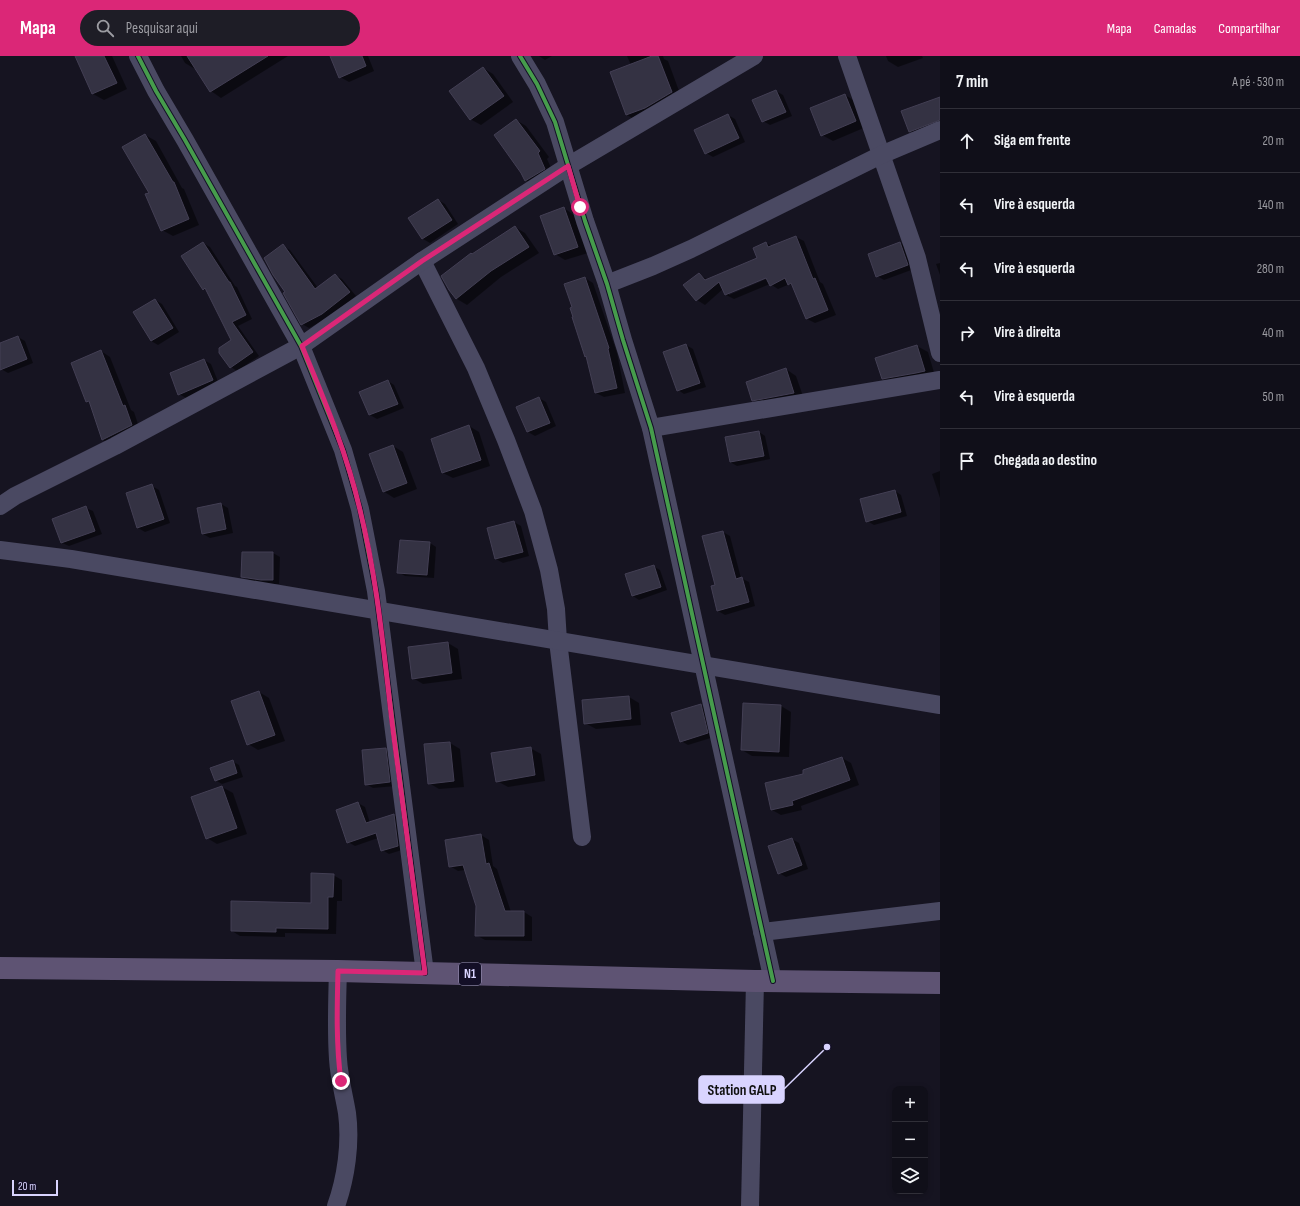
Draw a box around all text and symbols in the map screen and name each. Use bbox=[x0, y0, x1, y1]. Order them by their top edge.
search box bbox=[80, 10, 360, 46]
text: Mapa bbox=[20, 17, 56, 40]
icon: search bbox=[94, 17, 116, 39]
text: Pesquisar aqui bbox=[126, 19, 198, 38]
text: Mapa bbox=[1107, 20, 1132, 37]
text: Camadas bbox=[1154, 20, 1196, 37]
text: Compartilhar bbox=[1218, 20, 1280, 37]
text: 7 min bbox=[956, 72, 988, 92]
text: A pé · 530 m bbox=[1232, 74, 1284, 90]
icon: ahead bbox=[956, 130, 978, 152]
text: Siga em frente bbox=[994, 131, 1071, 150]
text: 20 m bbox=[1262, 133, 1284, 149]
icon: left bbox=[956, 194, 978, 216]
text: Vire à esquerda bbox=[994, 195, 1075, 214]
text: 140 m bbox=[1258, 197, 1284, 213]
route start bbox=[571, 198, 589, 216]
icon: left bbox=[956, 258, 978, 280]
text: Vire à esquerda bbox=[994, 259, 1075, 278]
text: 280 m bbox=[1257, 261, 1284, 277]
icon: right bbox=[956, 322, 978, 344]
text: Vire à direita bbox=[994, 323, 1061, 342]
text: 40 m bbox=[1262, 325, 1284, 341]
icon: left bbox=[956, 386, 978, 408]
text: Vire à esquerda bbox=[994, 387, 1075, 406]
text: 50 m bbox=[1263, 389, 1284, 405]
icon: arrive bbox=[956, 450, 978, 472]
text: Chegada ao destino bbox=[994, 451, 1097, 470]
road number: N1 bbox=[459, 963, 481, 985]
route end bbox=[332, 1072, 350, 1090]
callout: Station GALP bbox=[699, 1076, 784, 1103]
text: Station GALP bbox=[707, 1081, 777, 1100]
map controls bbox=[892, 1086, 928, 1194]
button: + bbox=[892, 1086, 928, 1122]
button: − bbox=[892, 1122, 928, 1158]
button: layers bbox=[892, 1158, 928, 1194]
scale bar bbox=[12, 1178, 58, 1197]
text: 20 m bbox=[18, 1180, 36, 1193]

